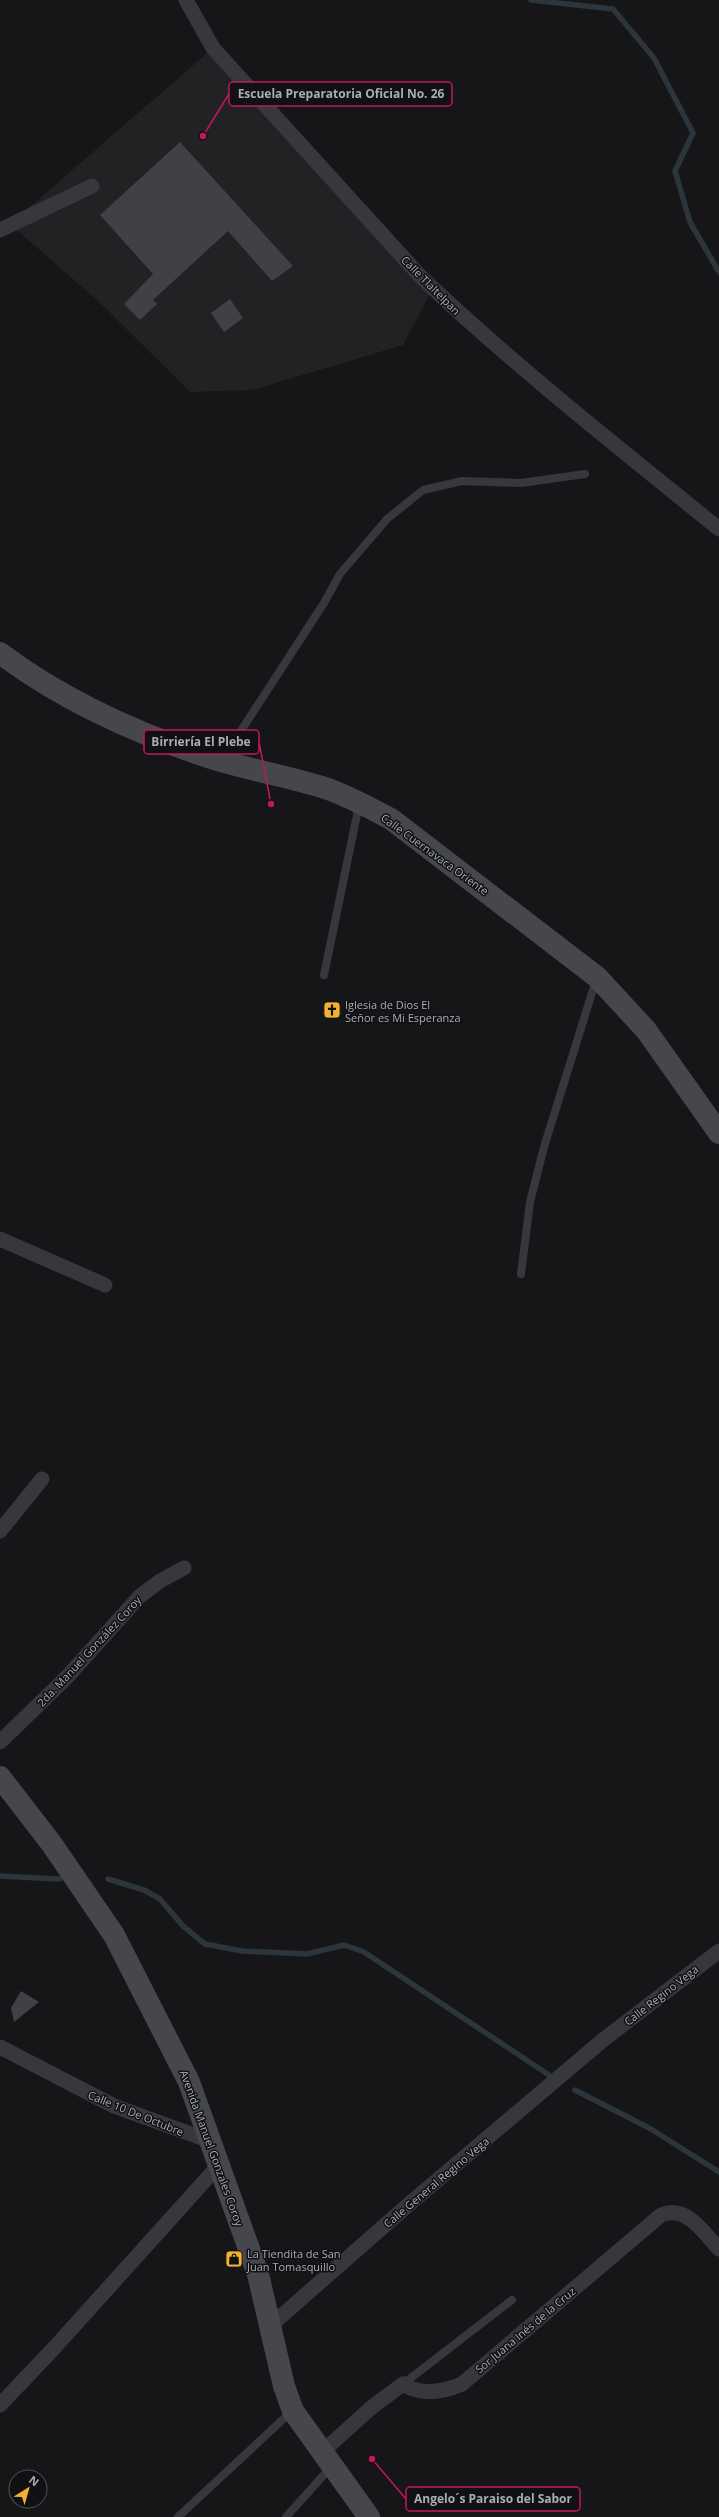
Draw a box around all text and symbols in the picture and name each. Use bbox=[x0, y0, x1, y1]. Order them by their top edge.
callout: Escuela Preparatoria Oficial No. 26 bbox=[229, 82, 452, 106]
text: Escuela Preparatoria Oficial No. 26 bbox=[238, 85, 445, 102]
street label: Calle Tlaltelpan bbox=[398, 252, 464, 318]
callout: Birriería El Plebe bbox=[144, 730, 259, 754]
text: Birriería El Plebe bbox=[151, 733, 251, 750]
street label: Calle Cuernavaca Oriente bbox=[378, 810, 492, 898]
place label: Iglesia de Dios El Señor es Mi Esperanza bbox=[345, 997, 461, 1025]
church icon: Iglesia de Dios El Señor es Mi Esperanza bbox=[322, 1000, 342, 1020]
street label: 2da. Manuel González Coroy bbox=[34, 1592, 145, 1709]
street label: Calle Regino Vega bbox=[621, 1961, 701, 2029]
street label: Avenida Manuel Gonzales Coroy bbox=[177, 2068, 247, 2229]
street label: Calle 10 De Octubre bbox=[86, 2087, 186, 2139]
street label: Calle General Regino Vega bbox=[380, 2133, 492, 2231]
place label: La Tiendita de San Juan Tomasquillo bbox=[246, 2246, 341, 2274]
shop icon: La Tiendita de San Juan Tomasquillo bbox=[224, 2249, 244, 2269]
street label: Sor Juana Inés de la Cruz bbox=[472, 2284, 578, 2376]
north arrow bbox=[8, 2469, 48, 2509]
text: N bbox=[26, 2472, 42, 2489]
callout: Angelo´s Paraiso del Sabor bbox=[406, 2487, 580, 2511]
text: Angelo´s Paraiso del Sabor bbox=[414, 2490, 573, 2507]

